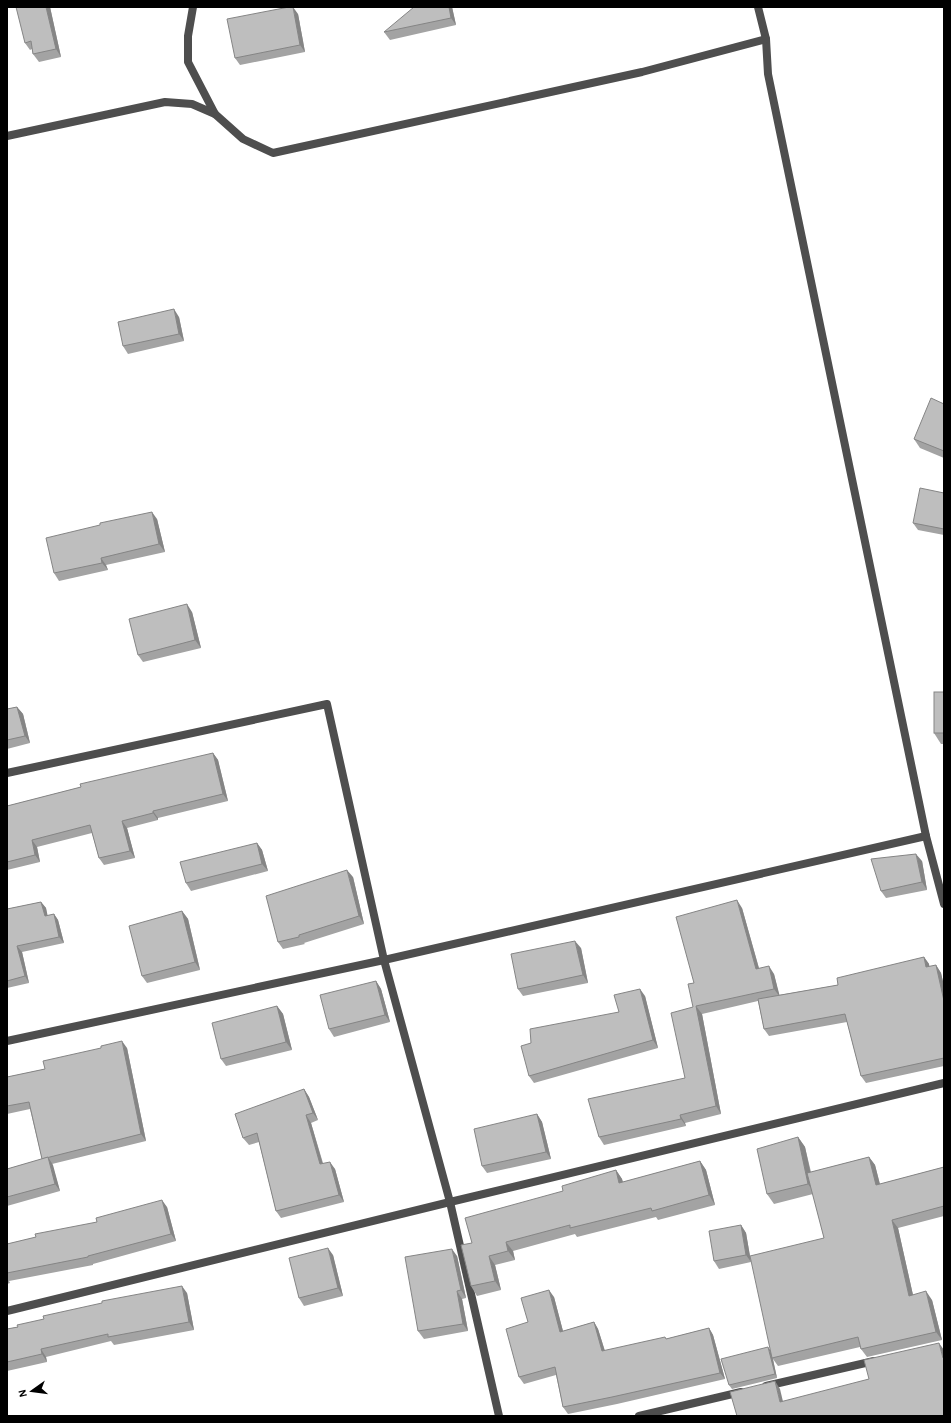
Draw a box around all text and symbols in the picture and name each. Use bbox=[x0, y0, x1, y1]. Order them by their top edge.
north arrow bbox=[12, 1371, 52, 1411]
text: N bbox=[17, 1388, 29, 1398]

